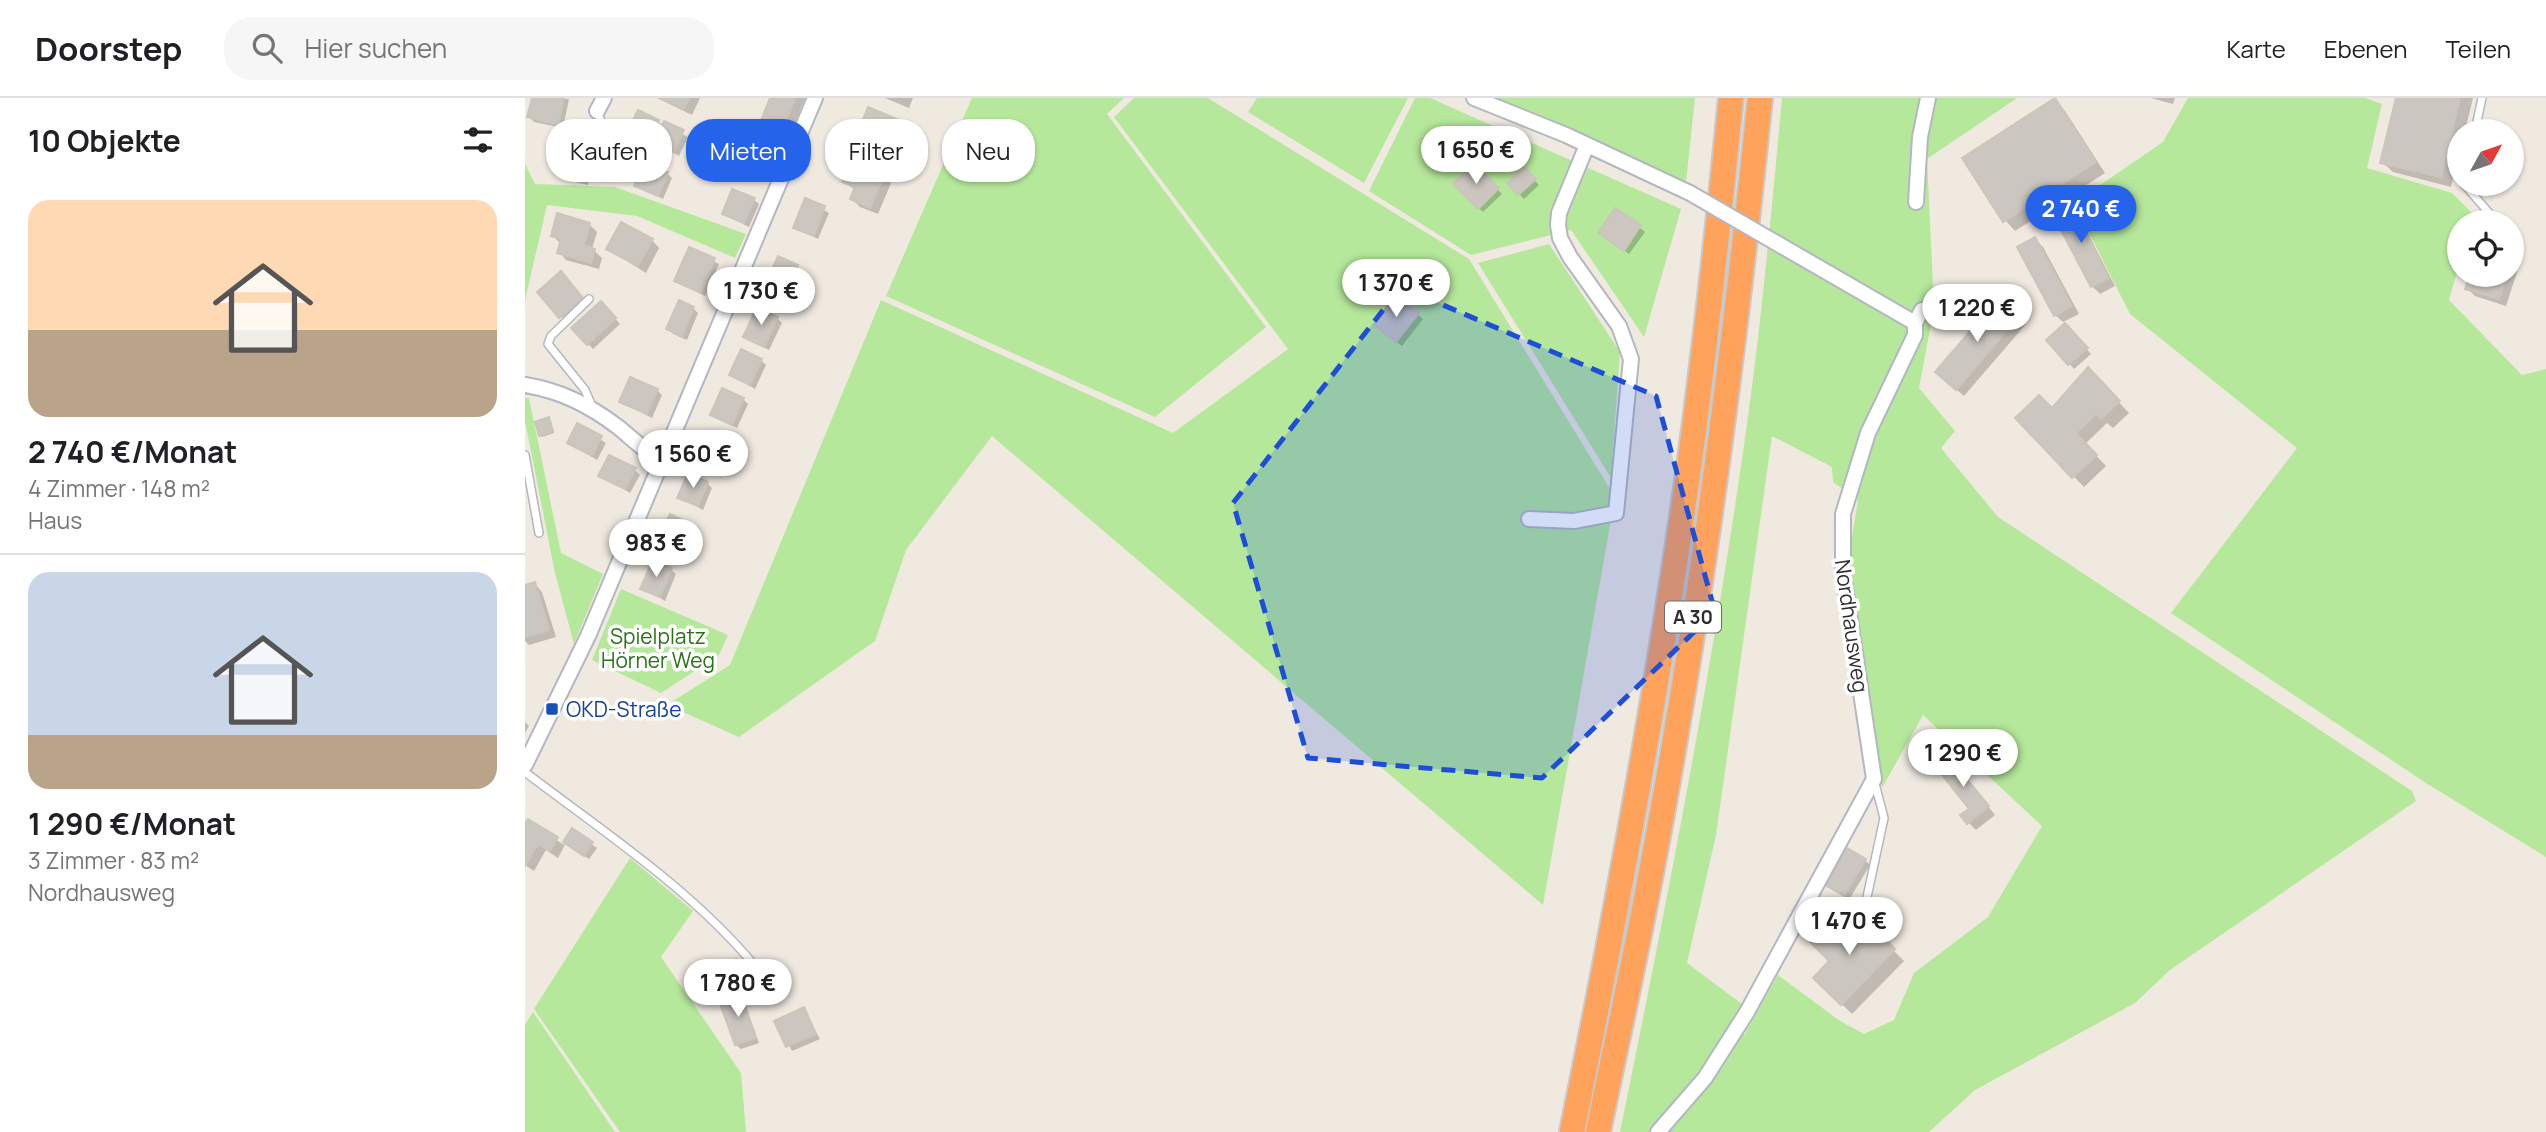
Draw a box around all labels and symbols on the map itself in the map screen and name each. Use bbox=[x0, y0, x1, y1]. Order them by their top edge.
north arrow bbox=[2447, 119, 2523, 196]
pin: 1 650 € bbox=[1411, 126, 1541, 186]
pin: 2 740 € bbox=[2016, 186, 2146, 245]
pin: 1 370 € bbox=[1331, 260, 1461, 319]
pin: 1 730 € bbox=[696, 268, 826, 327]
pin: 1 220 € bbox=[1912, 285, 2042, 344]
pin: 1 560 € bbox=[628, 430, 758, 490]
pin: 983 € bbox=[607, 519, 705, 579]
street label: Nordhausweg bbox=[1829, 558, 1875, 694]
road number: A 30 bbox=[1665, 602, 1721, 632]
park label: Spielplatz Hörner Weg bbox=[601, 622, 715, 674]
place label: OKD-Straße bbox=[566, 695, 682, 723]
marker: OKD-Straße bbox=[544, 701, 560, 717]
pin: 1 290 € bbox=[1898, 730, 2028, 789]
pin: 1 470 € bbox=[1784, 898, 1914, 957]
pin: 1 780 € bbox=[673, 960, 803, 1019]

